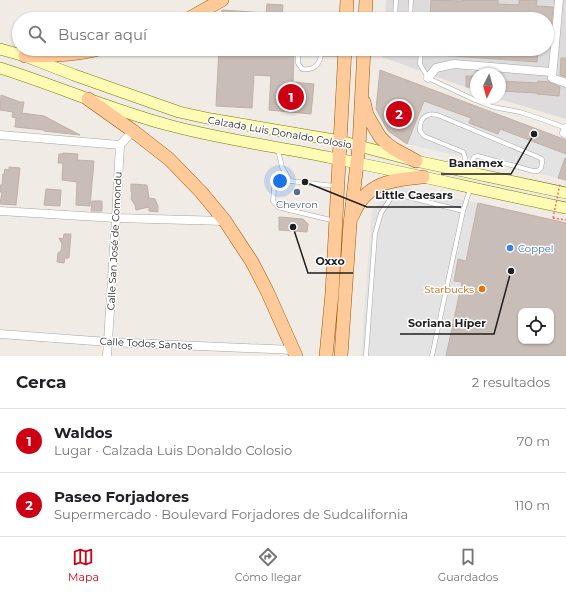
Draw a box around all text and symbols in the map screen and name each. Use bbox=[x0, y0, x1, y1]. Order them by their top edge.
search box bbox=[12, 12, 554, 56]
icon: search bbox=[26, 23, 48, 45]
text: Buscar aquí bbox=[58, 25, 147, 44]
north arrow bbox=[470, 68, 506, 104]
pin: 1 bbox=[278, 82, 304, 112]
pin: 2 bbox=[386, 99, 412, 129]
street label: Calzada Luis Donaldo Colosio bbox=[207, 113, 353, 152]
callout: Banamex bbox=[441, 151, 511, 174]
text: Banamex bbox=[449, 156, 504, 170]
street label: Calle San José de Comondu bbox=[104, 171, 125, 311]
your location bbox=[270, 171, 290, 191]
callout: Little Caesars bbox=[367, 184, 461, 207]
marker: Chevron bbox=[292, 187, 302, 197]
text: Little Caesars bbox=[375, 188, 453, 202]
place label: Chevron bbox=[276, 198, 318, 211]
place label: Coppel bbox=[518, 242, 553, 255]
marker: Coppel bbox=[505, 243, 515, 253]
callout: Oxxo bbox=[308, 250, 353, 273]
text: Oxxo bbox=[315, 254, 345, 268]
place label: Starbucks bbox=[424, 283, 474, 296]
marker: Starbucks bbox=[477, 284, 487, 294]
map controls bbox=[518, 308, 554, 344]
button: locate bbox=[518, 308, 554, 344]
callout: Soriana Híper bbox=[400, 311, 494, 334]
text: Soriana Híper bbox=[408, 316, 486, 330]
street label: Calle Todos Santos bbox=[99, 335, 193, 352]
text: Cerca bbox=[16, 372, 66, 392]
text: 2 resultados bbox=[472, 374, 550, 390]
text: Waldos bbox=[54, 423, 113, 442]
text: 1 bbox=[26, 433, 32, 449]
text: 70 m bbox=[517, 433, 550, 449]
text: Lugar · Calzada Luis Donaldo Colosio bbox=[54, 442, 292, 458]
text: Paseo Forjadores bbox=[54, 487, 189, 506]
text: 2 bbox=[25, 497, 33, 513]
text: 110 m bbox=[515, 497, 550, 513]
text: Supermercado · Boulevard Forjadores de Sudcalifornia bbox=[54, 506, 408, 522]
tab: Mapa bbox=[68, 546, 99, 584]
tab: Cómo llegar bbox=[235, 546, 302, 584]
tab: Guardados bbox=[438, 546, 498, 584]

